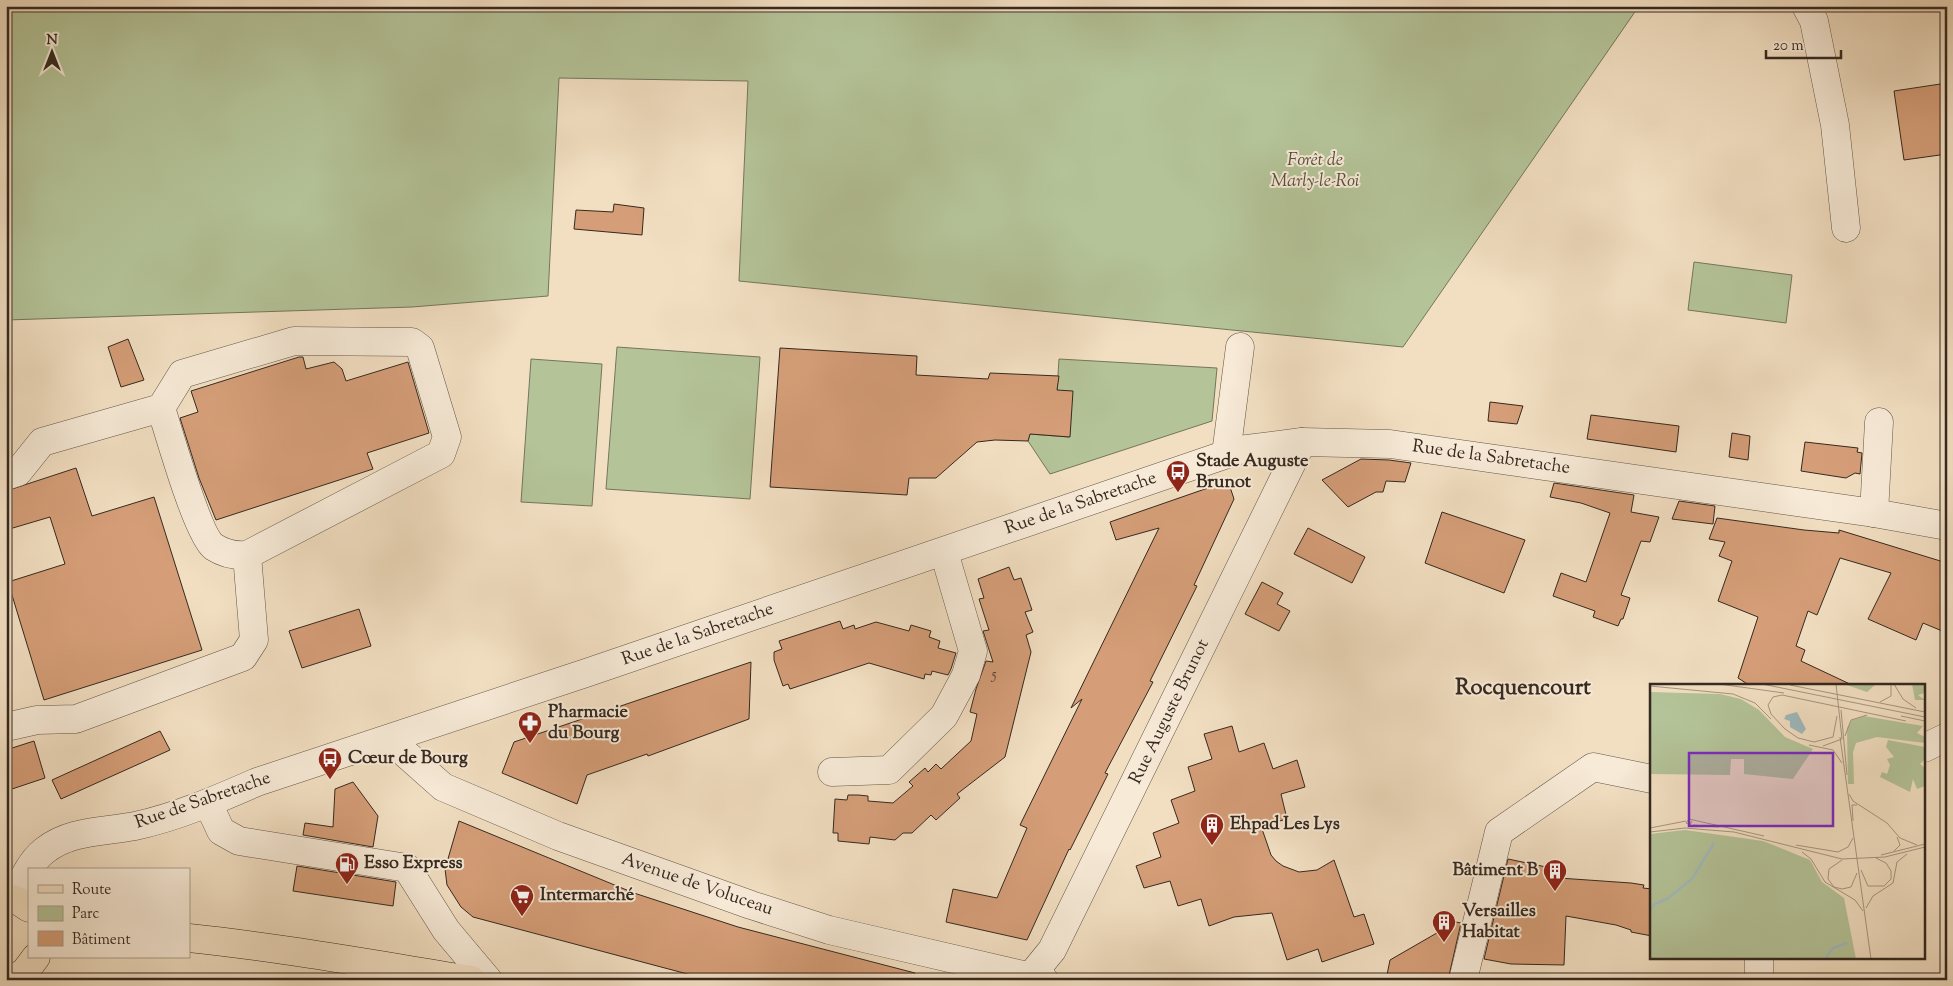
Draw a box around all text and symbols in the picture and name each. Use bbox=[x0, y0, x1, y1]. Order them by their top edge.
north arrow bbox=[28, 28, 78, 78]
scale bar bbox=[1766, 28, 1840, 60]
text: N bbox=[46, 31, 58, 51]
text: 20 m bbox=[1773, 36, 1804, 57]
park label: Forêt de Marly-le-Roi bbox=[1271, 148, 1359, 195]
street label: Rue de la Sabretache bbox=[1410, 434, 1572, 482]
place label: Stade Auguste Brunot bbox=[1196, 449, 1309, 496]
bus stop icon: Stade Auguste Brunot bbox=[1165, 459, 1191, 493]
street label: Rue de la Sabretache bbox=[1002, 466, 1160, 542]
street label: Rue de la Sabretache bbox=[619, 597, 777, 673]
street label: Rue Auguste Brunot bbox=[1124, 635, 1216, 789]
house number: 5 bbox=[990, 665, 997, 686]
district label: Rocquencourt bbox=[1455, 673, 1591, 705]
inset map bbox=[1650, 684, 1926, 958]
place label: Pharmacie du Bourg bbox=[548, 700, 629, 747]
pharmacy icon: Pharmacie du Bourg bbox=[517, 710, 543, 744]
bus stop icon: Cœur de Bourg bbox=[317, 746, 343, 780]
place label: Cœur de Bourg bbox=[348, 746, 468, 772]
street label: Rue de Sabretache bbox=[132, 766, 274, 836]
building icon: Ehpad Les Lys bbox=[1199, 812, 1225, 846]
place label: Ehpad Les Lys bbox=[1230, 812, 1340, 838]
street label: Avenue de Voluceau bbox=[618, 847, 776, 923]
fuel station icon: Esso Express bbox=[334, 851, 360, 885]
place label: Esso Express bbox=[364, 851, 463, 877]
place label: Bâtiment B bbox=[1452, 858, 1539, 884]
building icon: Bâtiment B bbox=[1542, 858, 1568, 892]
legend bbox=[28, 868, 190, 958]
text: Route bbox=[72, 880, 111, 901]
supermarket icon: Intermarché bbox=[509, 883, 535, 917]
place label: Intermarché bbox=[540, 883, 635, 909]
place label: Versailles Habitat bbox=[1462, 899, 1536, 946]
text: Parc bbox=[72, 904, 100, 925]
building icon: Versailles Habitat bbox=[1431, 909, 1457, 943]
text: Bâtiment bbox=[72, 930, 131, 951]

